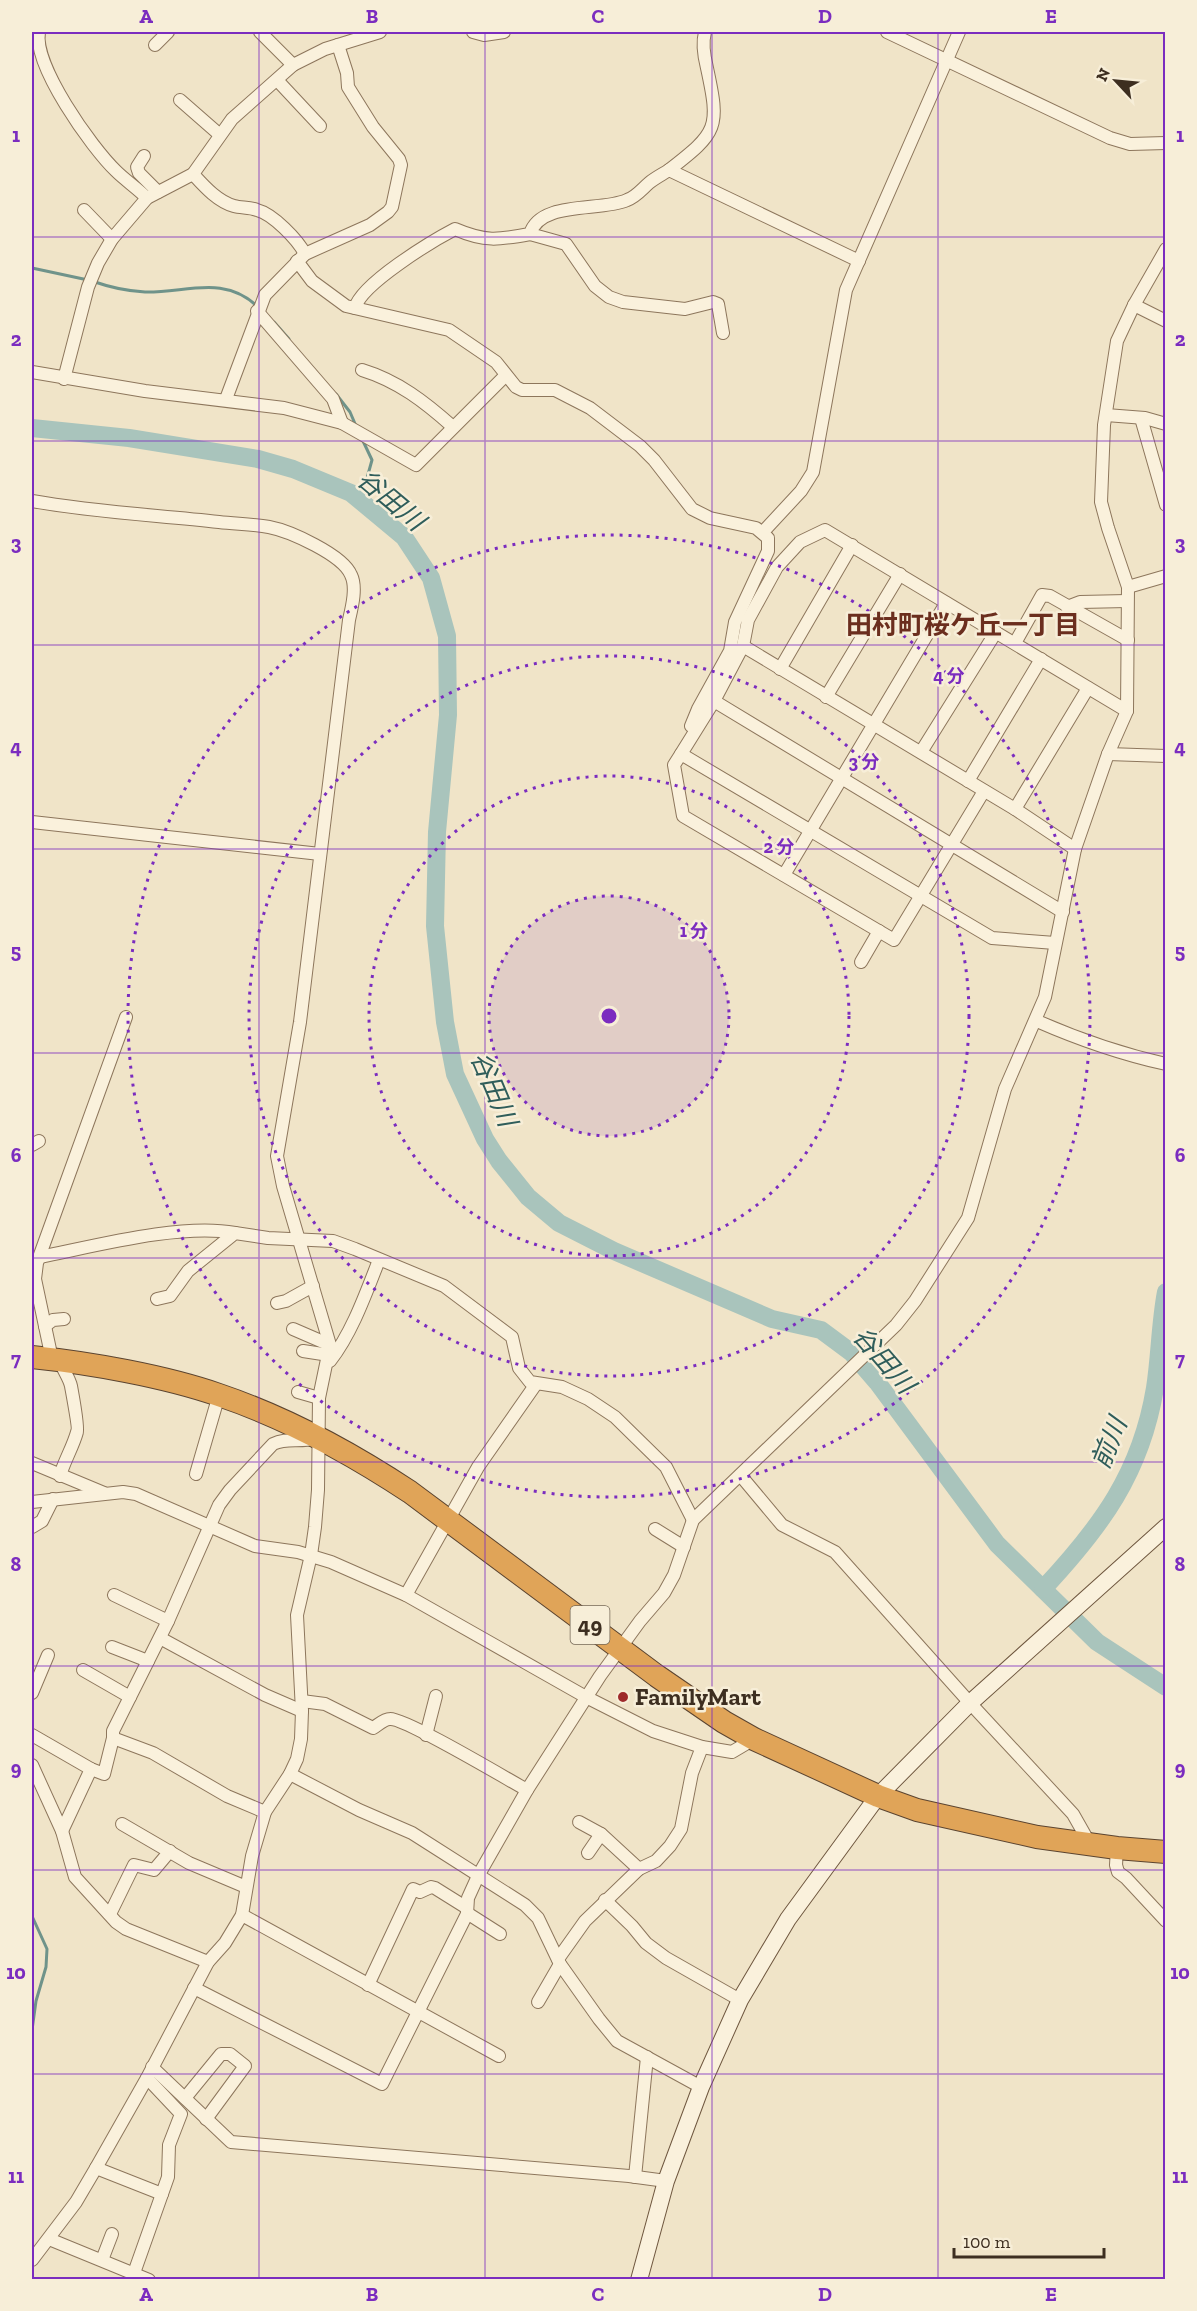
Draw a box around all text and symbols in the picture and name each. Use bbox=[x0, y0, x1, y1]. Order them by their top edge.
text: A bbox=[139, 4, 153, 28]
text: B bbox=[366, 4, 378, 28]
text: C bbox=[592, 4, 605, 28]
text: D bbox=[818, 4, 832, 28]
text: E bbox=[1045, 4, 1057, 28]
north arrow bbox=[1086, 51, 1146, 111]
text: N bbox=[1092, 65, 1114, 84]
text: 1 bbox=[12, 123, 20, 147]
text: 1 bbox=[1176, 123, 1184, 147]
text: 2 bbox=[11, 327, 22, 351]
text: 2 bbox=[1175, 327, 1186, 351]
water label: 谷田川 bbox=[351, 463, 433, 539]
text: 3 bbox=[11, 531, 22, 555]
text: 3 bbox=[1175, 531, 1186, 555]
district label: 田村町桜ケ丘一丁目 bbox=[846, 609, 1080, 641]
text: 4 分 bbox=[933, 665, 965, 687]
text: 4 bbox=[10, 735, 22, 759]
text: 4 bbox=[1174, 735, 1186, 759]
text: 3 分 bbox=[849, 751, 879, 773]
text: 2 分 bbox=[763, 836, 795, 858]
text: 1 分 bbox=[680, 920, 708, 942]
text: 5 bbox=[11, 939, 21, 963]
text: 5 bbox=[1175, 939, 1185, 963]
centre of rings bbox=[599, 1006, 619, 1026]
water label: 谷田川 bbox=[464, 1047, 525, 1134]
text: 6 bbox=[11, 1143, 22, 1167]
text: 6 bbox=[1175, 1143, 1186, 1167]
water label: 谷田川 bbox=[846, 1320, 924, 1402]
text: 7 bbox=[11, 1347, 21, 1371]
text: 7 bbox=[1175, 1347, 1185, 1371]
water label: 前川 bbox=[1084, 1410, 1135, 1473]
text: 8 bbox=[11, 1552, 22, 1576]
text: 8 bbox=[1175, 1552, 1186, 1576]
road number: 49 bbox=[570, 1606, 610, 1644]
place label: FamilyMart bbox=[635, 1682, 761, 1711]
marker: FamilyMart bbox=[616, 1690, 630, 1704]
text: 9 bbox=[11, 1756, 22, 1780]
text: 9 bbox=[1175, 1756, 1186, 1780]
text: 10 bbox=[6, 1960, 26, 1984]
text: 10 bbox=[1170, 1960, 1190, 1984]
text: 11 bbox=[8, 2164, 24, 2188]
text: 11 bbox=[1172, 2164, 1188, 2188]
scale bar bbox=[954, 2221, 1104, 2259]
text: 100 m bbox=[963, 2231, 1011, 2253]
text: A bbox=[139, 2282, 153, 2306]
text: B bbox=[366, 2282, 378, 2306]
text: C bbox=[592, 2282, 605, 2306]
text: D bbox=[818, 2282, 832, 2306]
text: E bbox=[1045, 2282, 1057, 2306]

